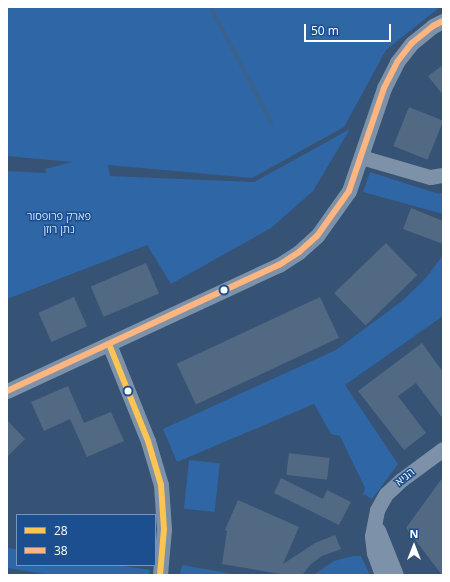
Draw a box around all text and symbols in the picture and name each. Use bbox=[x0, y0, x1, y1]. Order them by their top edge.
scale bar bbox=[306, 16, 393, 42]
text: 50 m bbox=[311, 22, 339, 39]
park label: פארק פרופסור נתן רוזן bbox=[27, 210, 91, 236]
unlabelled marker bbox=[219, 285, 229, 295]
unlabelled marker bbox=[123, 386, 133, 396]
street label: הגיא bbox=[393, 465, 417, 489]
legend bbox=[16, 514, 156, 566]
text: 28 bbox=[54, 522, 68, 539]
north arrow bbox=[394, 526, 434, 566]
text: N bbox=[410, 526, 418, 541]
text: 38 bbox=[54, 542, 68, 559]

